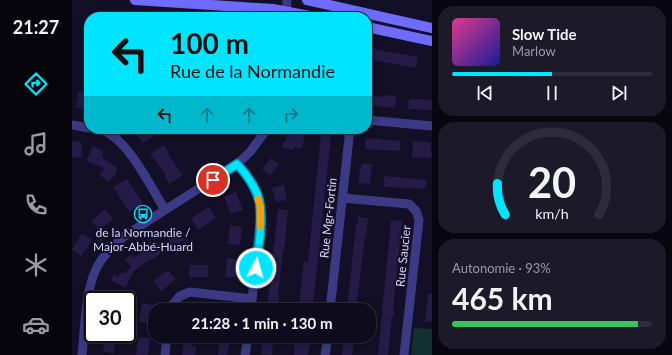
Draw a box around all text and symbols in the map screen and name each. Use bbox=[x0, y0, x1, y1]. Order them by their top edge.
text: 21:27 bbox=[13, 16, 59, 38]
text: Slow Tide bbox=[512, 25, 577, 43]
text: 100 m bbox=[170, 26, 249, 60]
icon: left bbox=[104, 28, 156, 80]
text: Marlow bbox=[512, 43, 556, 59]
text: Rue de la Normandie bbox=[170, 60, 335, 82]
icon: directions bbox=[22, 70, 50, 98]
icon: previous bbox=[474, 82, 496, 104]
icon: pause bbox=[541, 82, 563, 104]
icon: next bbox=[608, 82, 630, 104]
icon: left bbox=[154, 104, 176, 126]
icon: ahead bbox=[196, 104, 218, 126]
icon: ahead bbox=[238, 104, 260, 126]
icon: right bbox=[280, 104, 302, 126]
icon: music bbox=[22, 130, 50, 158]
text: 20 bbox=[528, 157, 576, 207]
pin bbox=[196, 163, 230, 197]
icon: arrive bbox=[202, 169, 224, 191]
street label: Rue Mgr-Fortin bbox=[316, 177, 340, 259]
icon: phone bbox=[22, 191, 50, 219]
bus stop icon: de la Normandie / Major-Abbé-Huard bbox=[133, 204, 153, 224]
text: km/h bbox=[535, 205, 569, 222]
street label: Rue Saucier bbox=[392, 224, 414, 287]
place label: de la Normandie / Major-Abbé-Huard bbox=[93, 225, 193, 254]
position arrow bbox=[235, 247, 277, 289]
icon: climate bbox=[22, 251, 50, 279]
text: Autonomie · 93% bbox=[452, 260, 551, 276]
text: 465 km bbox=[452, 280, 553, 316]
speed limit sign: 30 bbox=[84, 291, 136, 343]
icon: car bbox=[22, 311, 50, 339]
text: 21:28 · 1 min · 130 m bbox=[192, 314, 332, 332]

